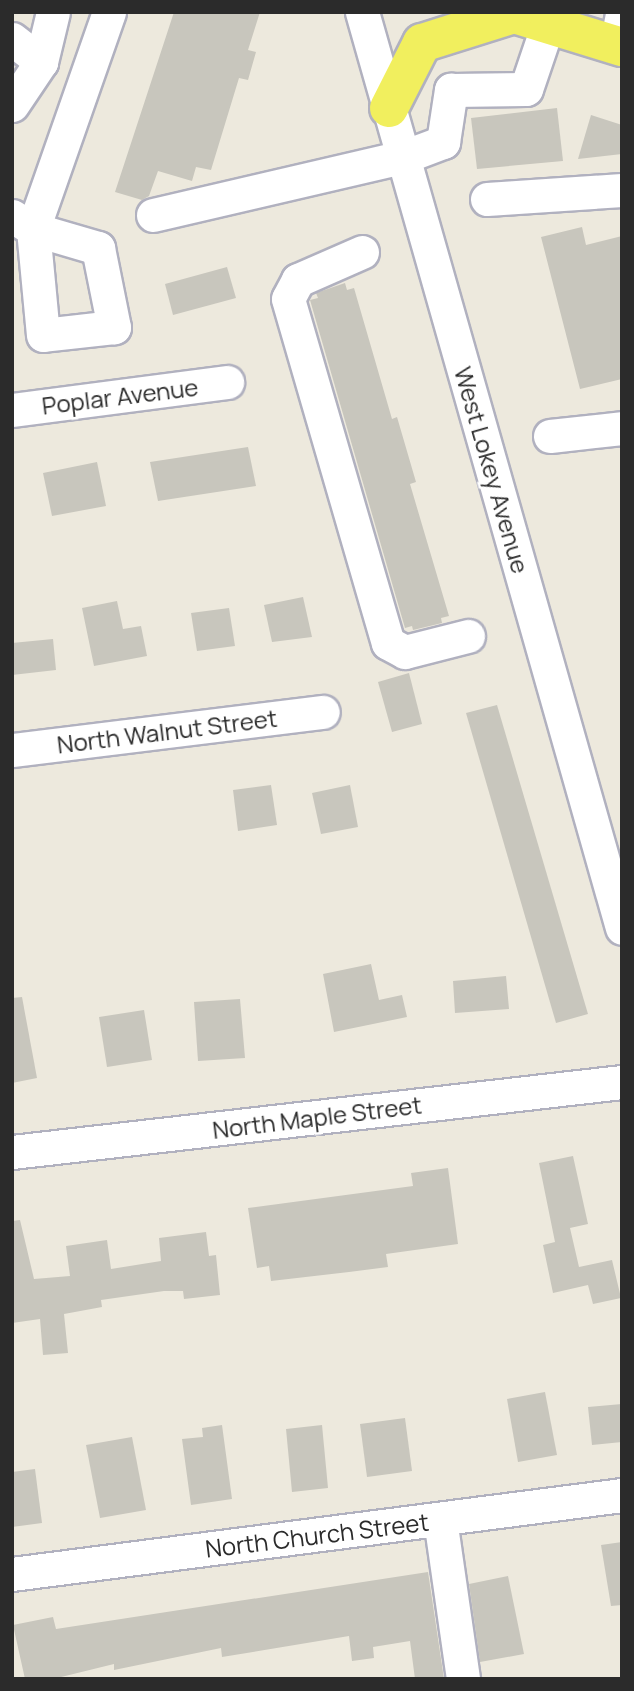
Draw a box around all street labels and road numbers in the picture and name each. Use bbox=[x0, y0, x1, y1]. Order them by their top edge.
street label: West Lokey Avenue bbox=[449, 363, 535, 577]
street label: Poplar Avenue bbox=[40, 372, 200, 420]
street label: North Walnut Street bbox=[55, 703, 279, 759]
street label: North Maple Street bbox=[211, 1090, 423, 1144]
street label: North Church Street bbox=[204, 1507, 430, 1563]

